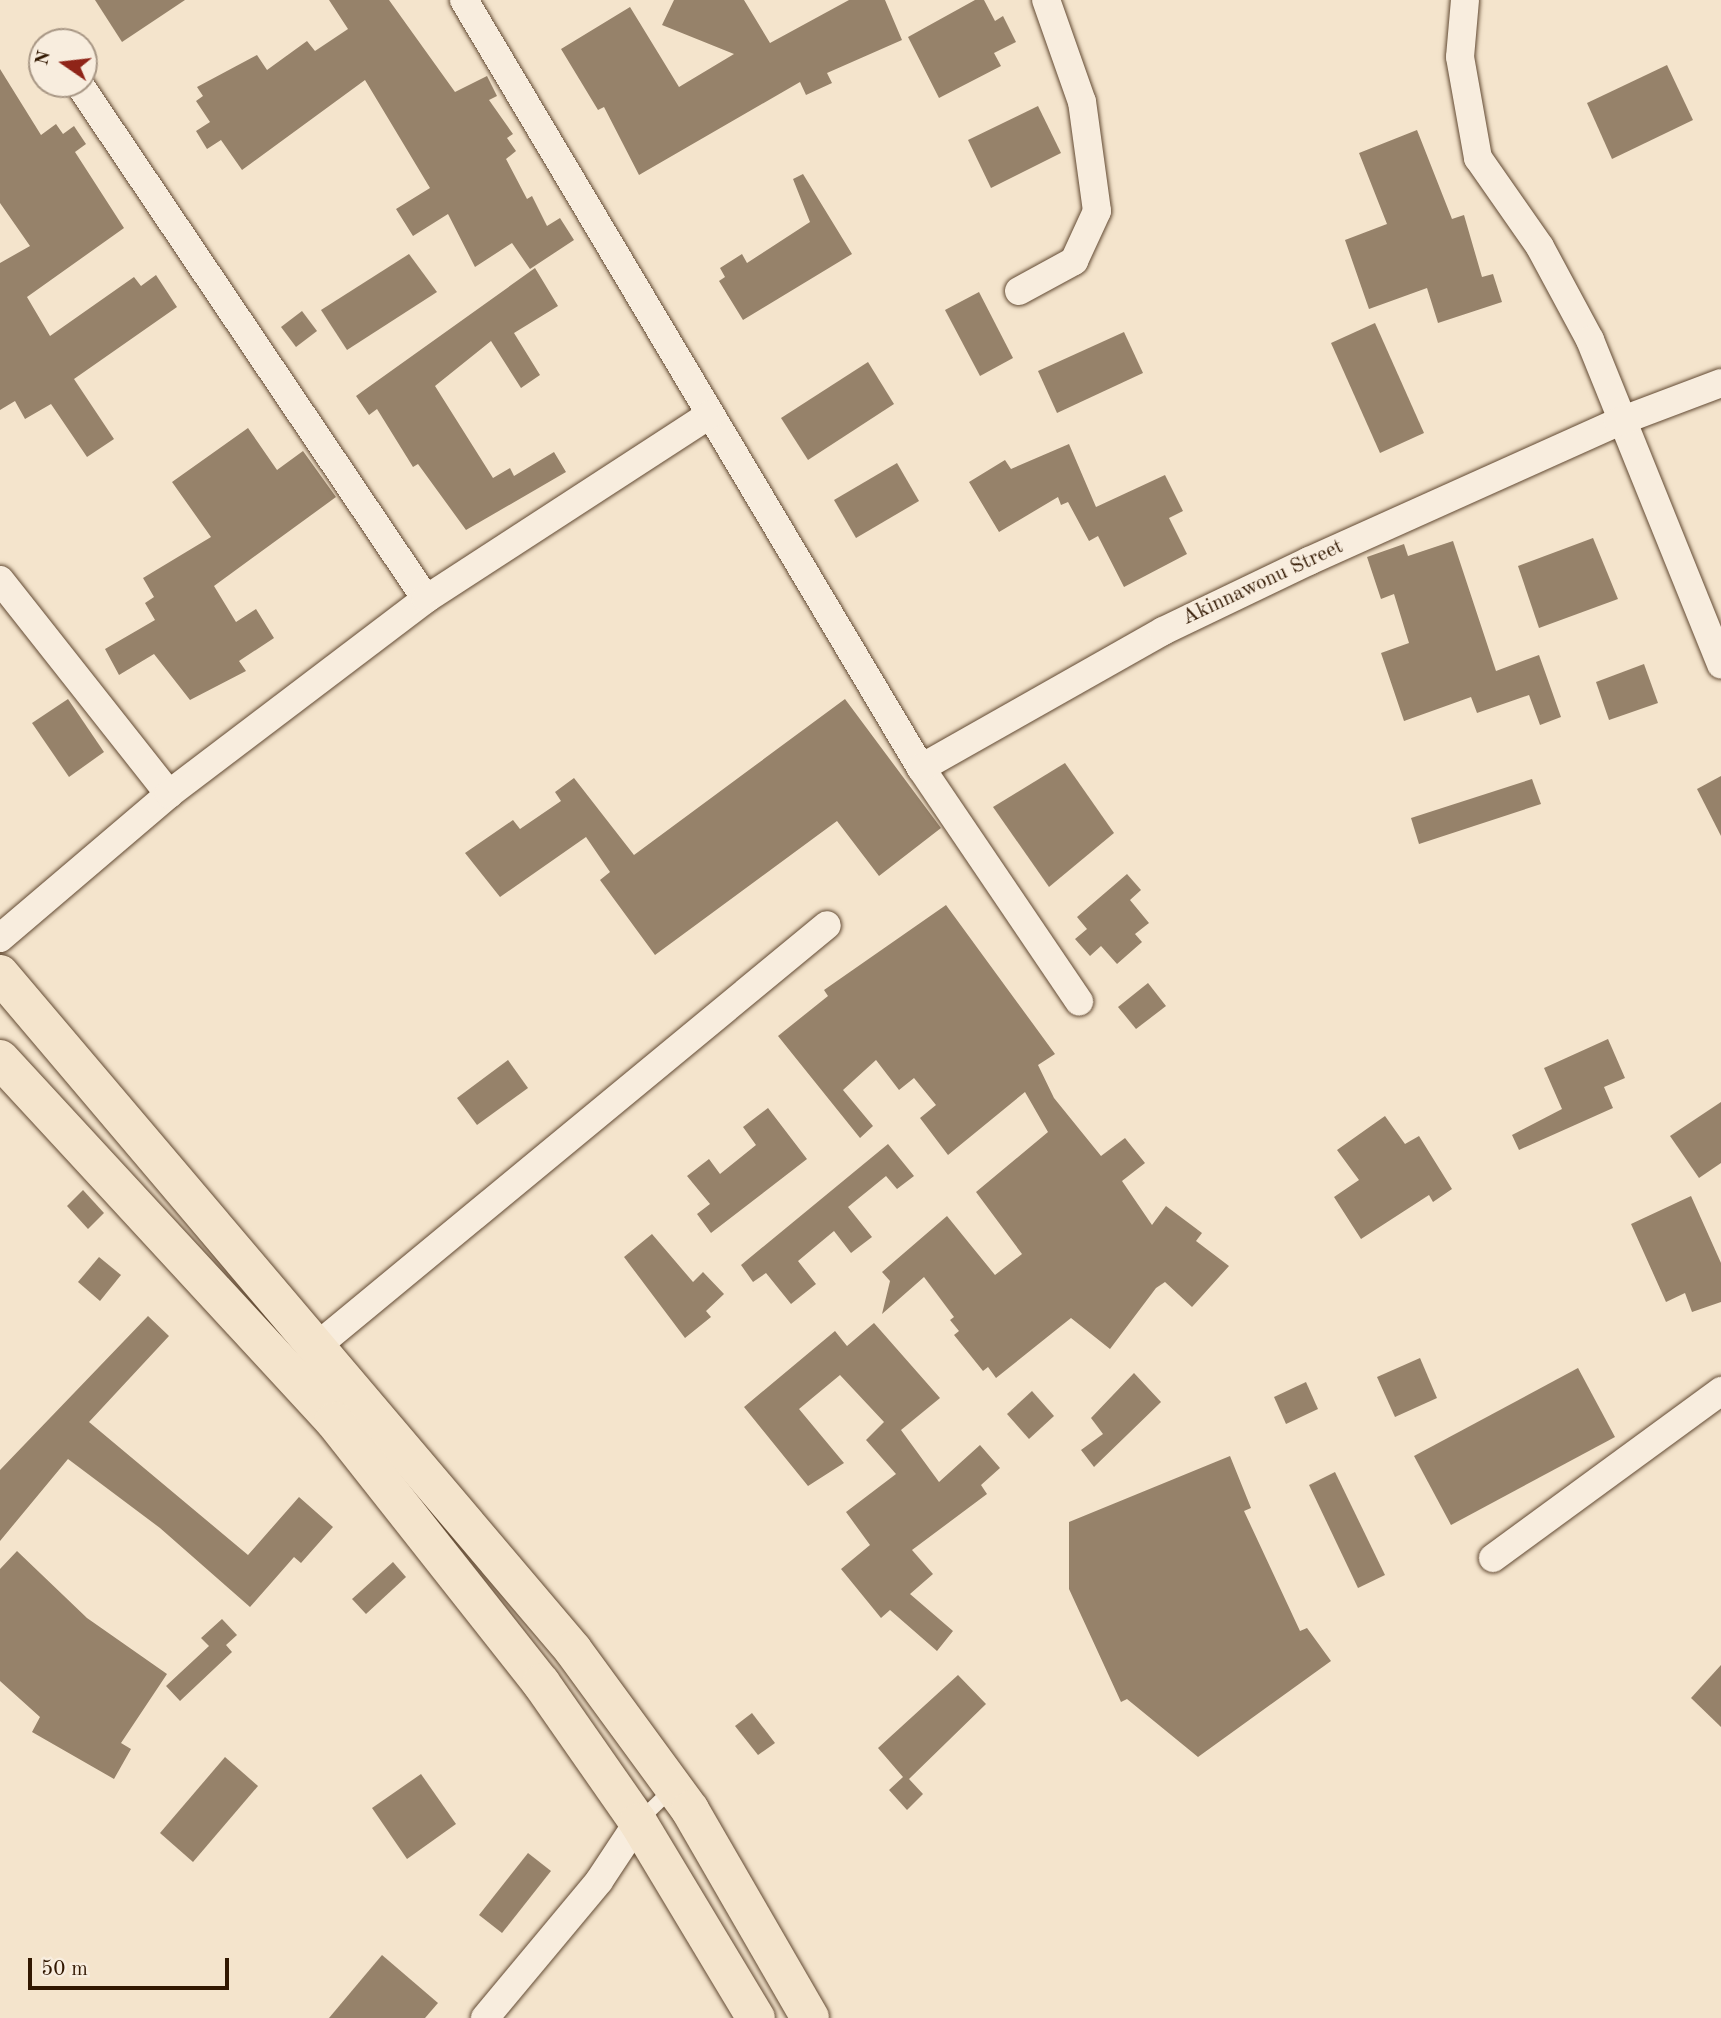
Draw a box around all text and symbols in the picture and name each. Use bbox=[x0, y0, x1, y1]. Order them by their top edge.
north arrow bbox=[28, 28, 98, 98]
text: N bbox=[33, 49, 55, 68]
street label: Akinnawonu Street bbox=[1178, 535, 1348, 631]
scale bar bbox=[32, 1944, 233, 1988]
text: 50 m bbox=[41, 1959, 88, 1980]

